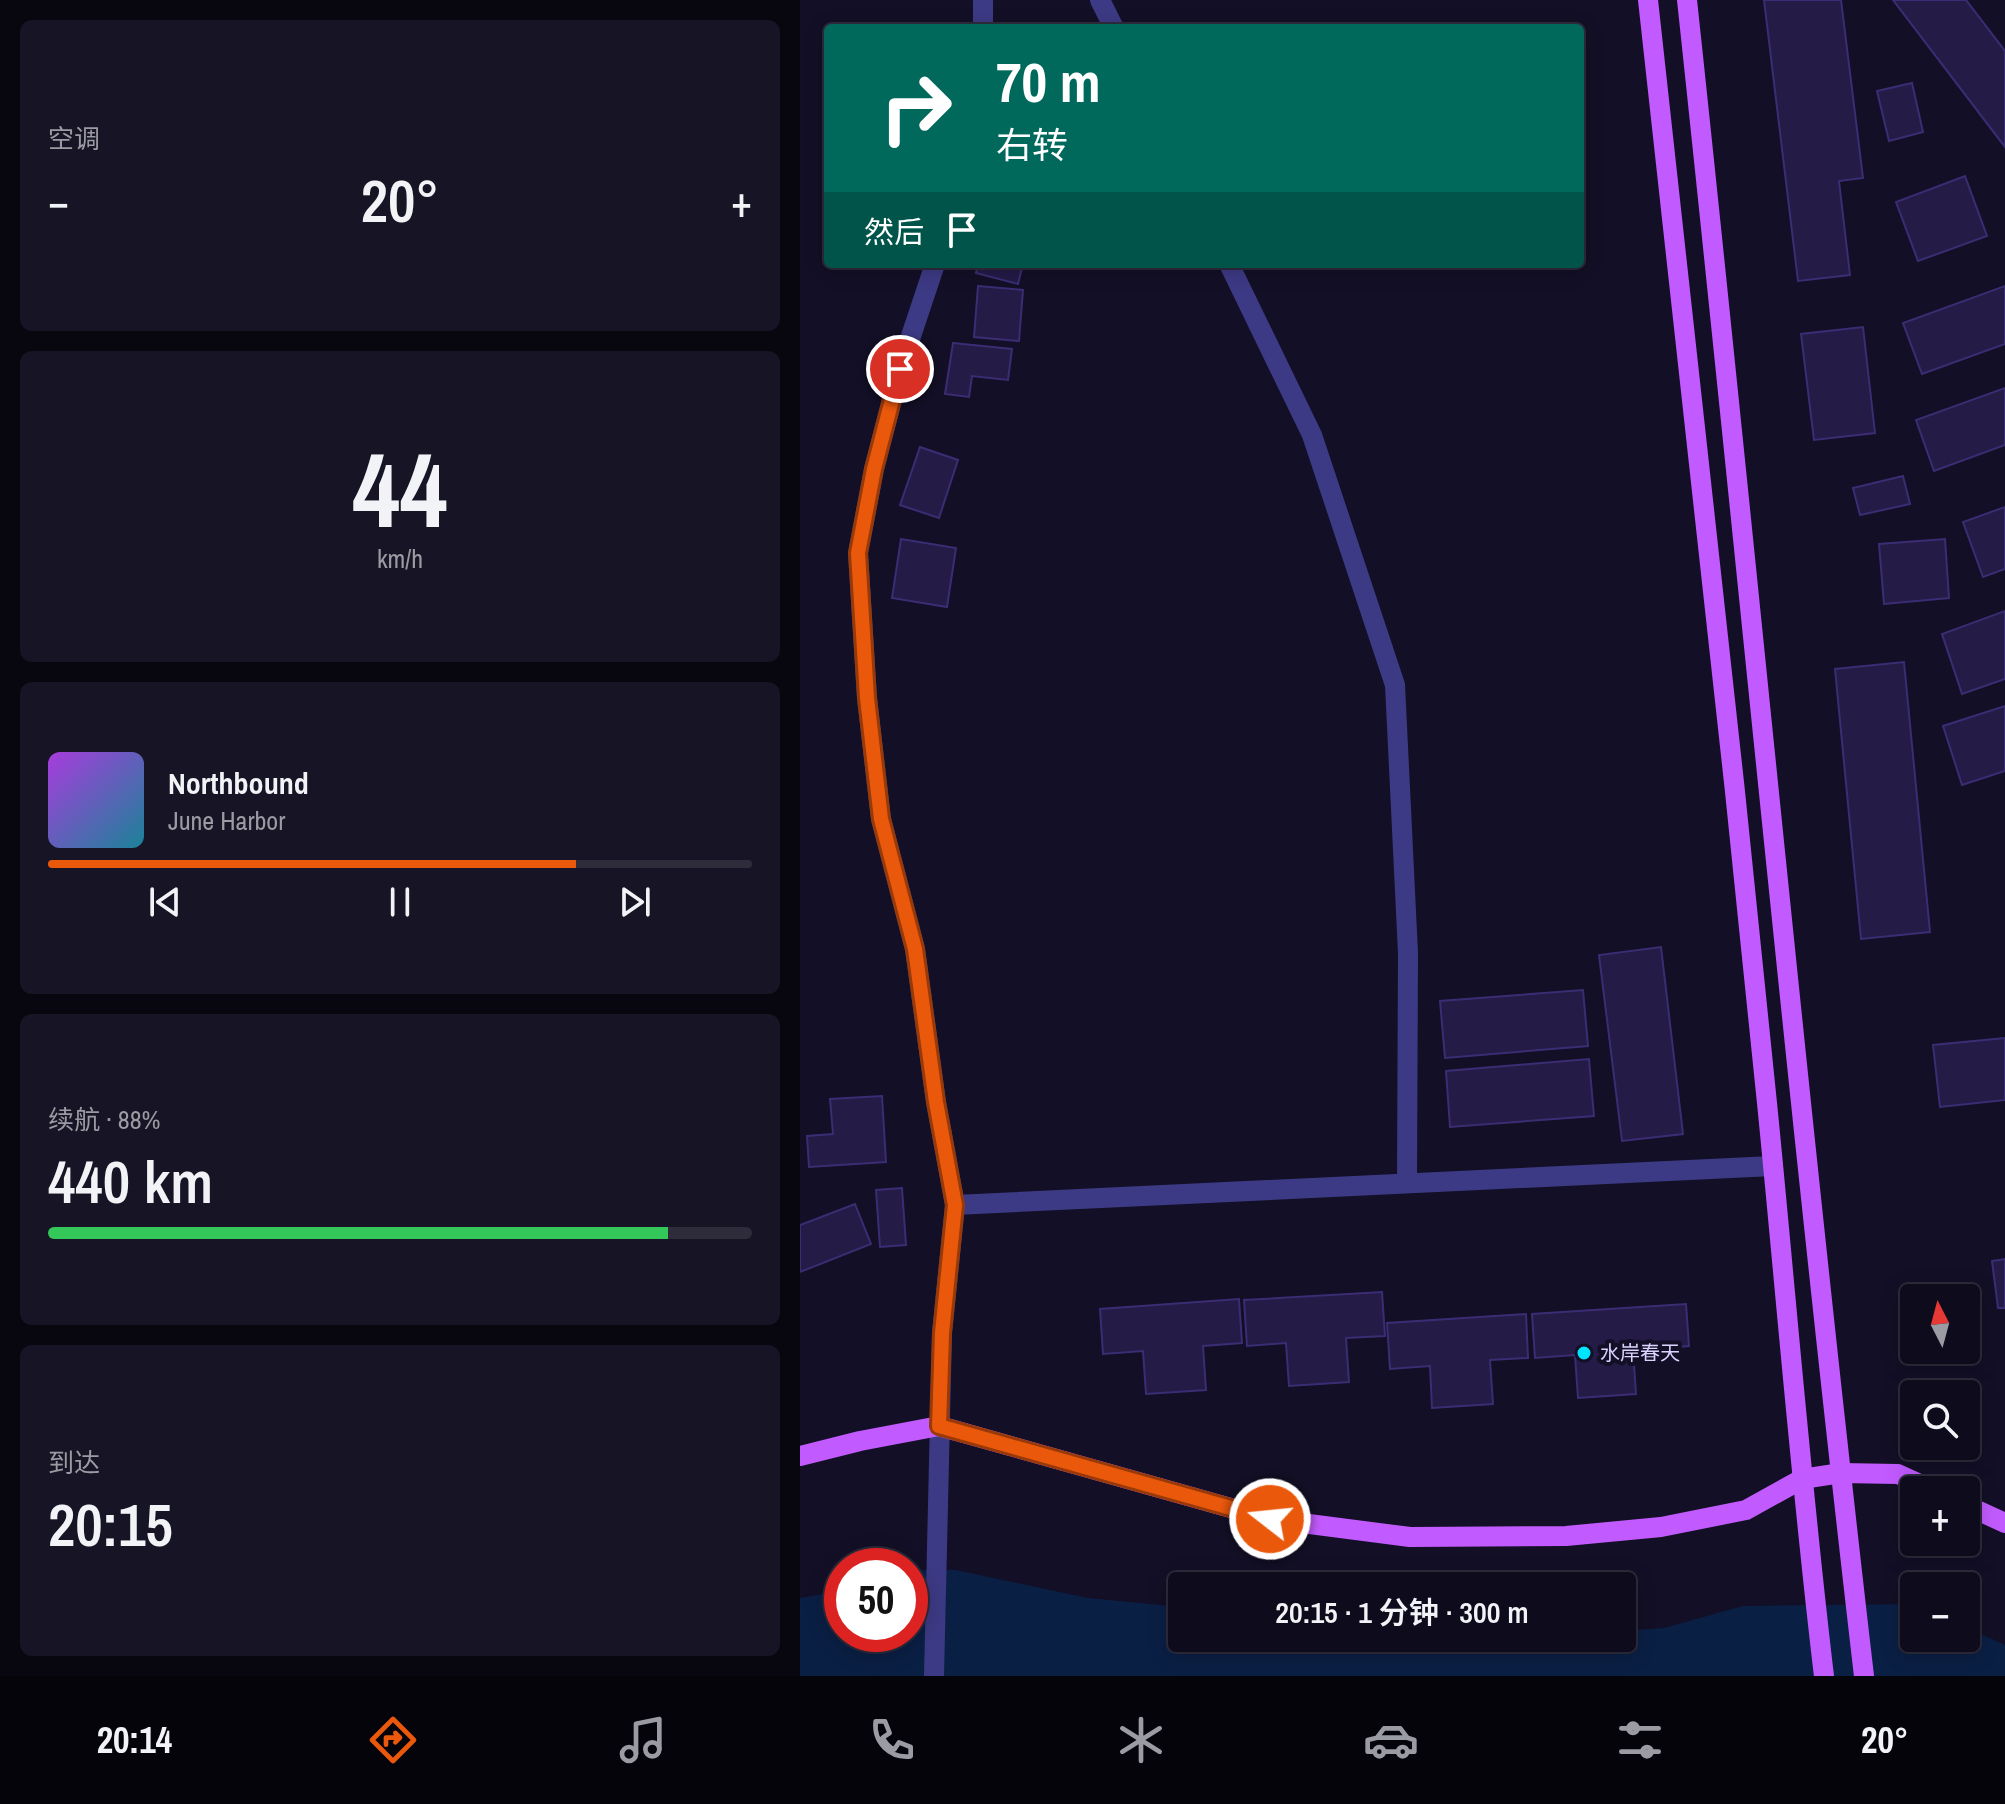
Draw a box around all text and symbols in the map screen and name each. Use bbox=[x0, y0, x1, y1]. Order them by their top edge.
text: 70 m bbox=[996, 44, 1101, 119]
icon: right bbox=[864, 56, 968, 160]
text: 空调 bbox=[48, 121, 100, 156]
text: 右转 bbox=[996, 121, 1068, 169]
text: 20° bbox=[361, 160, 439, 241]
text: − bbox=[48, 171, 69, 231]
text: + bbox=[731, 171, 752, 231]
icon: arrive bbox=[940, 208, 984, 252]
text: 然后 bbox=[864, 212, 924, 252]
pin bbox=[866, 335, 934, 403]
icon: arrive bbox=[878, 347, 922, 391]
text: 44 bbox=[353, 419, 447, 559]
text: km/h bbox=[377, 541, 423, 576]
text: Northbound bbox=[168, 763, 309, 803]
text: June Harbor bbox=[168, 803, 285, 838]
icon: previous bbox=[143, 880, 187, 924]
icon: pause bbox=[378, 880, 422, 924]
icon: next bbox=[613, 880, 657, 924]
text: 续航 · 88% bbox=[48, 1102, 160, 1137]
text: 440 km bbox=[48, 1141, 213, 1222]
north arrow bbox=[1900, 1284, 1980, 1364]
map controls bbox=[1900, 1284, 1980, 1652]
place label: 水岸春天 bbox=[1600, 1339, 1680, 1366]
marker: 水岸春天 bbox=[1575, 1344, 1593, 1362]
button: search bbox=[1900, 1380, 1980, 1460]
text: 到达 bbox=[48, 1445, 100, 1480]
button: + bbox=[1900, 1476, 1980, 1556]
position arrow bbox=[1228, 1477, 1312, 1561]
text: 20:15 bbox=[48, 1484, 173, 1565]
speed limit sign: 50 bbox=[824, 1548, 928, 1652]
button: − bbox=[1900, 1572, 1980, 1652]
text: 20:15 · 1 分钟 · 300 m bbox=[1275, 1592, 1529, 1632]
icon: directions bbox=[365, 1712, 421, 1768]
icon: music bbox=[615, 1712, 671, 1768]
icon: phone bbox=[864, 1712, 920, 1768]
icon: climate bbox=[1113, 1712, 1169, 1768]
icon: car bbox=[1363, 1712, 1419, 1768]
icon: filters bbox=[1612, 1712, 1668, 1768]
text: 20:14 bbox=[97, 1716, 172, 1764]
text: 20° bbox=[1861, 1716, 1908, 1764]

